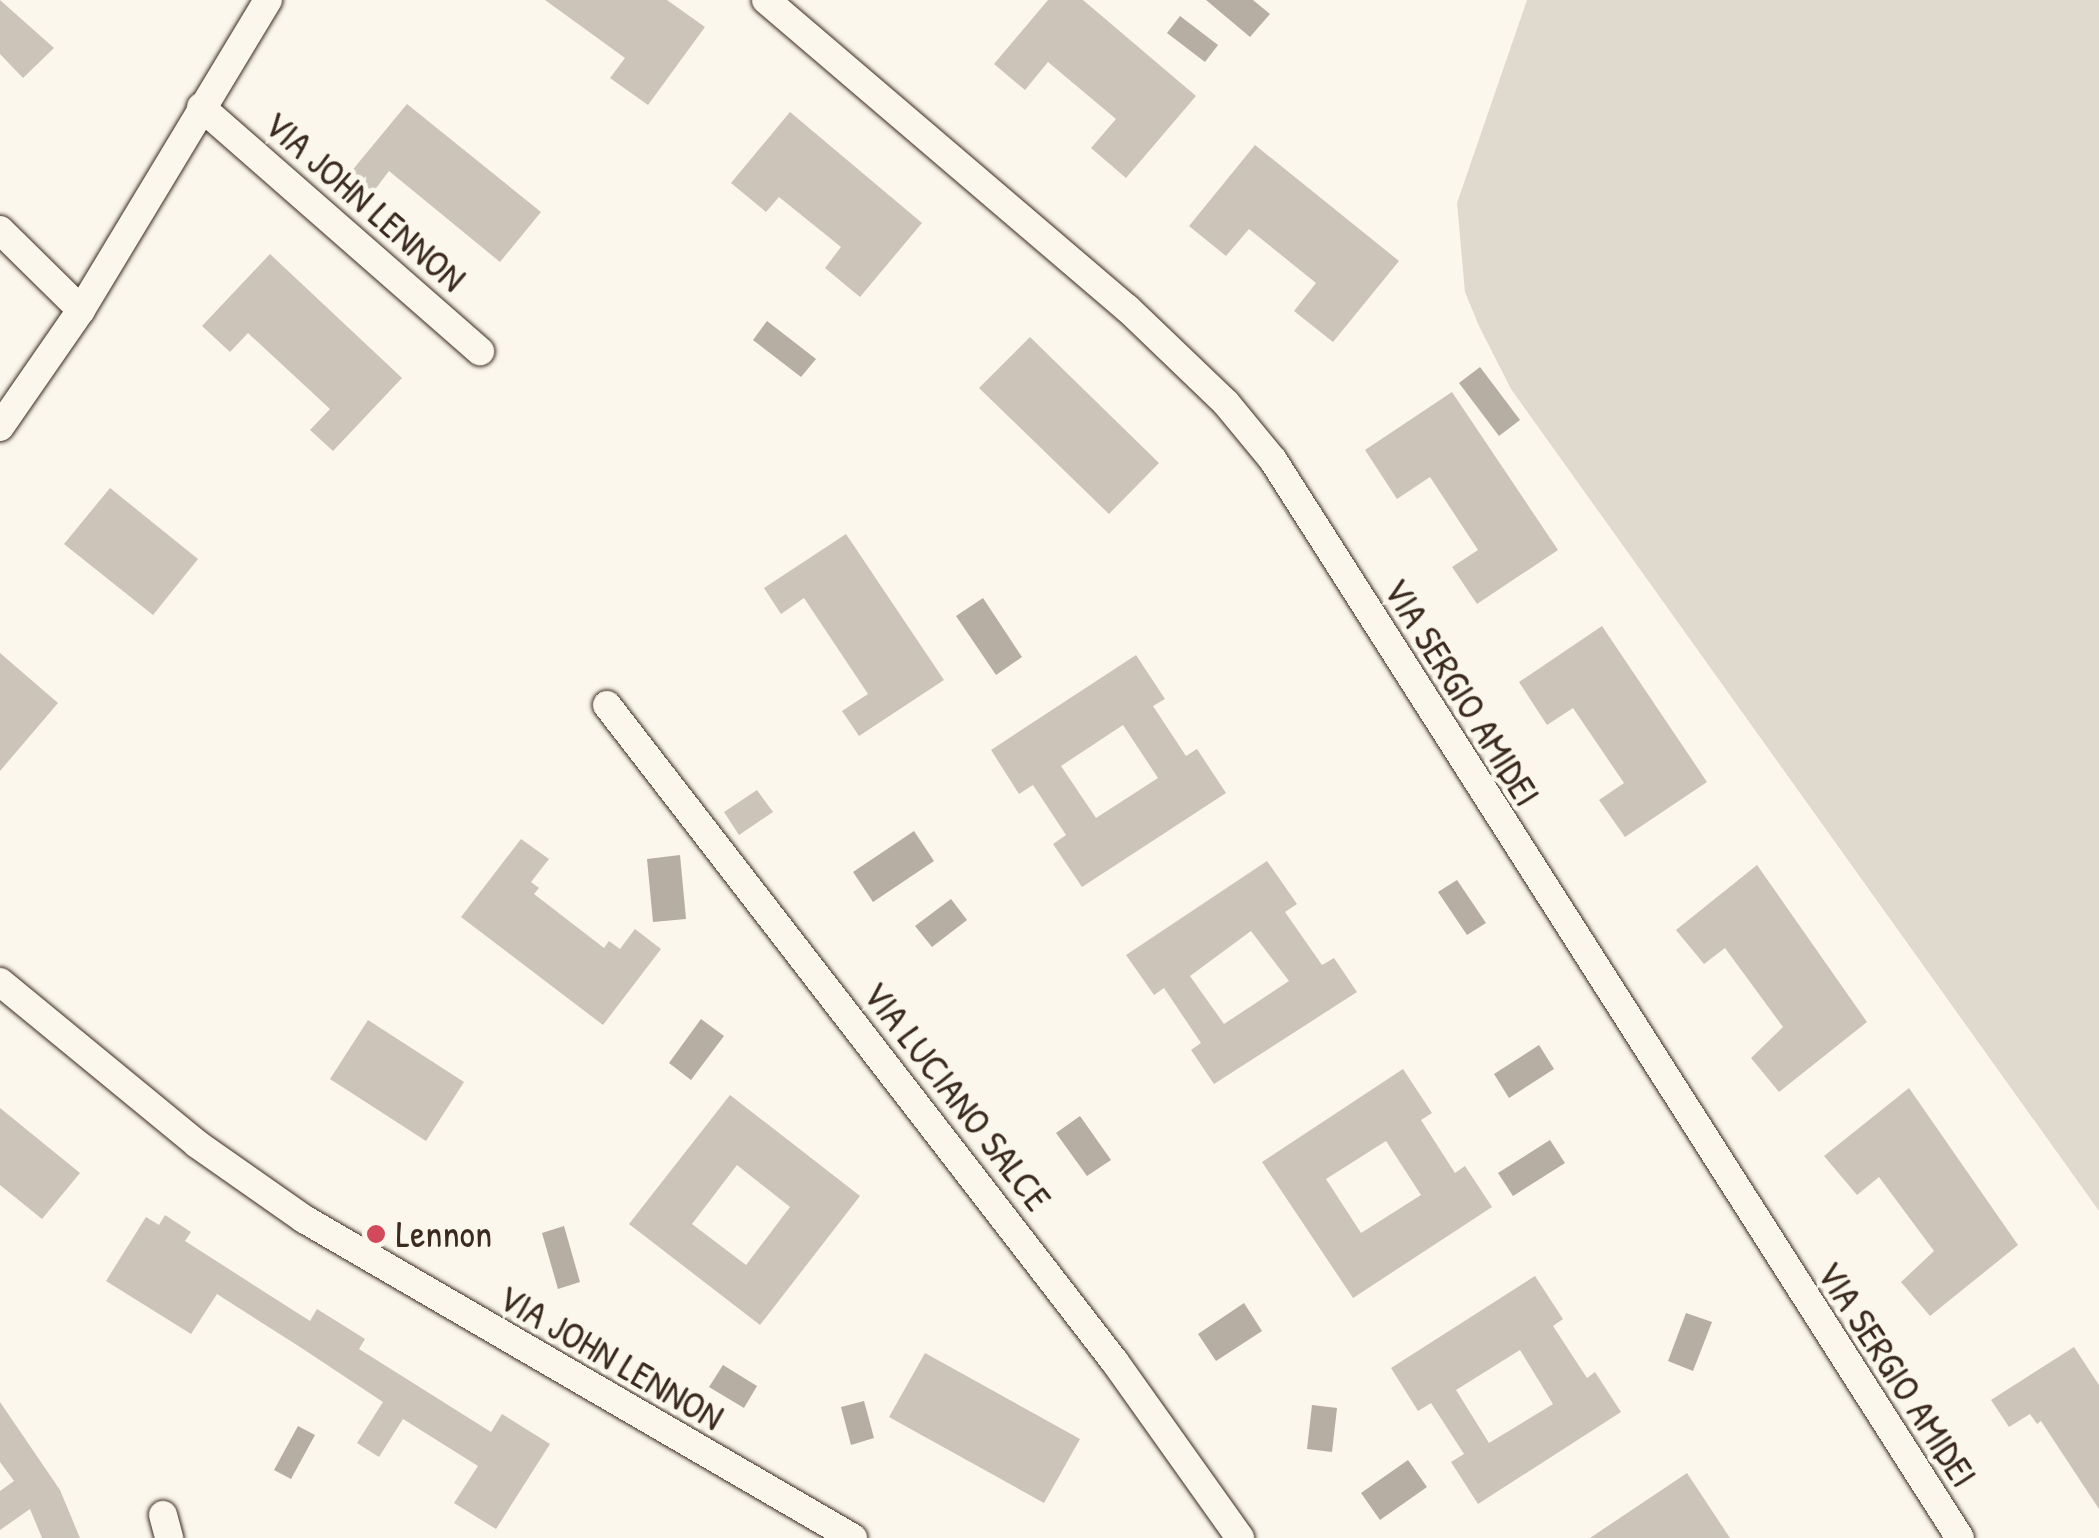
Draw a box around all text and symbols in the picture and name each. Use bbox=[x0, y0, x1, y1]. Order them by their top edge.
street label: VIA JOHN LENNON bbox=[255, 101, 475, 301]
street label: VIA SERGIO AMIDEI bbox=[1374, 570, 1550, 814]
street label: VIA LUCIANO SALCE bbox=[853, 972, 1061, 1220]
place label: Lennon bbox=[396, 1211, 492, 1257]
marker: Lennon bbox=[365, 1223, 387, 1245]
street label: VIA SERGIO AMIDEI bbox=[1807, 1253, 1987, 1495]
street label: VIA JOHN LENNON bbox=[490, 1274, 732, 1440]

